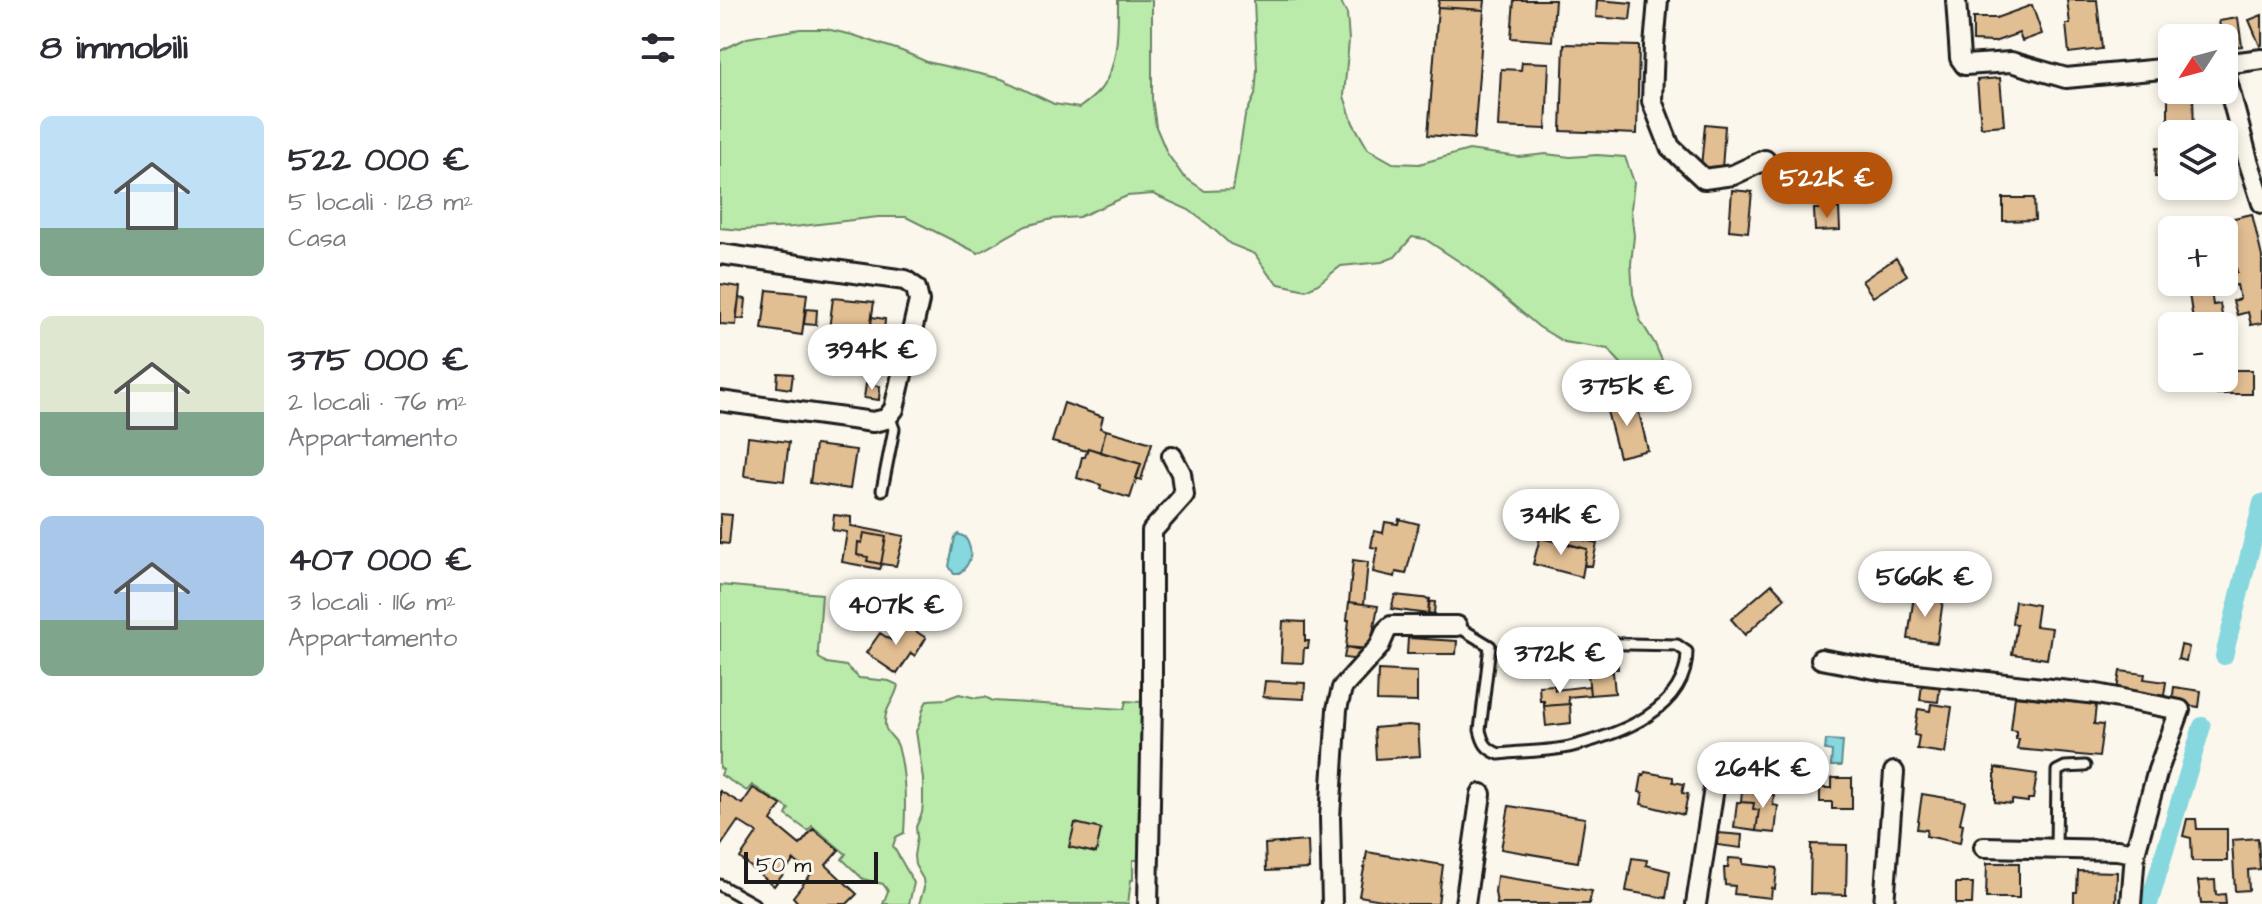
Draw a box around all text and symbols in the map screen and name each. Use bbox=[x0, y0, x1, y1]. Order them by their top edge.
text: 8 immobili bbox=[40, 24, 188, 72]
north arrow bbox=[2158, 24, 2238, 104]
map controls bbox=[2158, 24, 2238, 392]
icon: filters bbox=[636, 26, 680, 70]
button: layers bbox=[2158, 120, 2238, 200]
text: 522 000 € bbox=[288, 136, 470, 184]
icon: home bbox=[104, 148, 200, 244]
pin: 522K € bbox=[1762, 152, 1892, 220]
text: 522K € bbox=[1780, 160, 1875, 196]
text: 5 locali · 128 m² bbox=[288, 184, 473, 220]
button: + bbox=[2158, 216, 2238, 296]
text: Casa bbox=[288, 220, 346, 256]
button: − bbox=[2158, 312, 2238, 392]
pin: 394K € bbox=[807, 324, 937, 392]
text: 394K € bbox=[826, 332, 918, 368]
text: 375 000 € bbox=[288, 336, 469, 384]
icon: home bbox=[104, 348, 200, 444]
pin: 375K € bbox=[1562, 360, 1692, 428]
text: 375K € bbox=[1580, 368, 1674, 404]
text: 2 locali · 76 m² bbox=[288, 384, 467, 420]
text: Appartamento bbox=[288, 420, 457, 456]
pin: 341K € bbox=[1496, 489, 1626, 557]
text: 341K € bbox=[1520, 497, 1602, 533]
text: 407 000 € bbox=[288, 536, 472, 584]
icon: home bbox=[104, 548, 200, 644]
pin: 566K € bbox=[1860, 551, 1990, 619]
text: 566K € bbox=[1876, 559, 1974, 595]
pin: 407K € bbox=[831, 579, 961, 647]
text: 3 locali · 116 m² bbox=[288, 584, 456, 620]
text: 407K € bbox=[848, 587, 944, 623]
text: Appartamento bbox=[288, 620, 457, 656]
pin: 372K € bbox=[1495, 627, 1625, 695]
text: 372K € bbox=[1515, 635, 1605, 671]
pin: 264K € bbox=[1698, 742, 1828, 810]
text: 264K € bbox=[1715, 750, 1811, 786]
scale bar bbox=[744, 848, 878, 884]
text: 50 m bbox=[756, 850, 811, 881]

